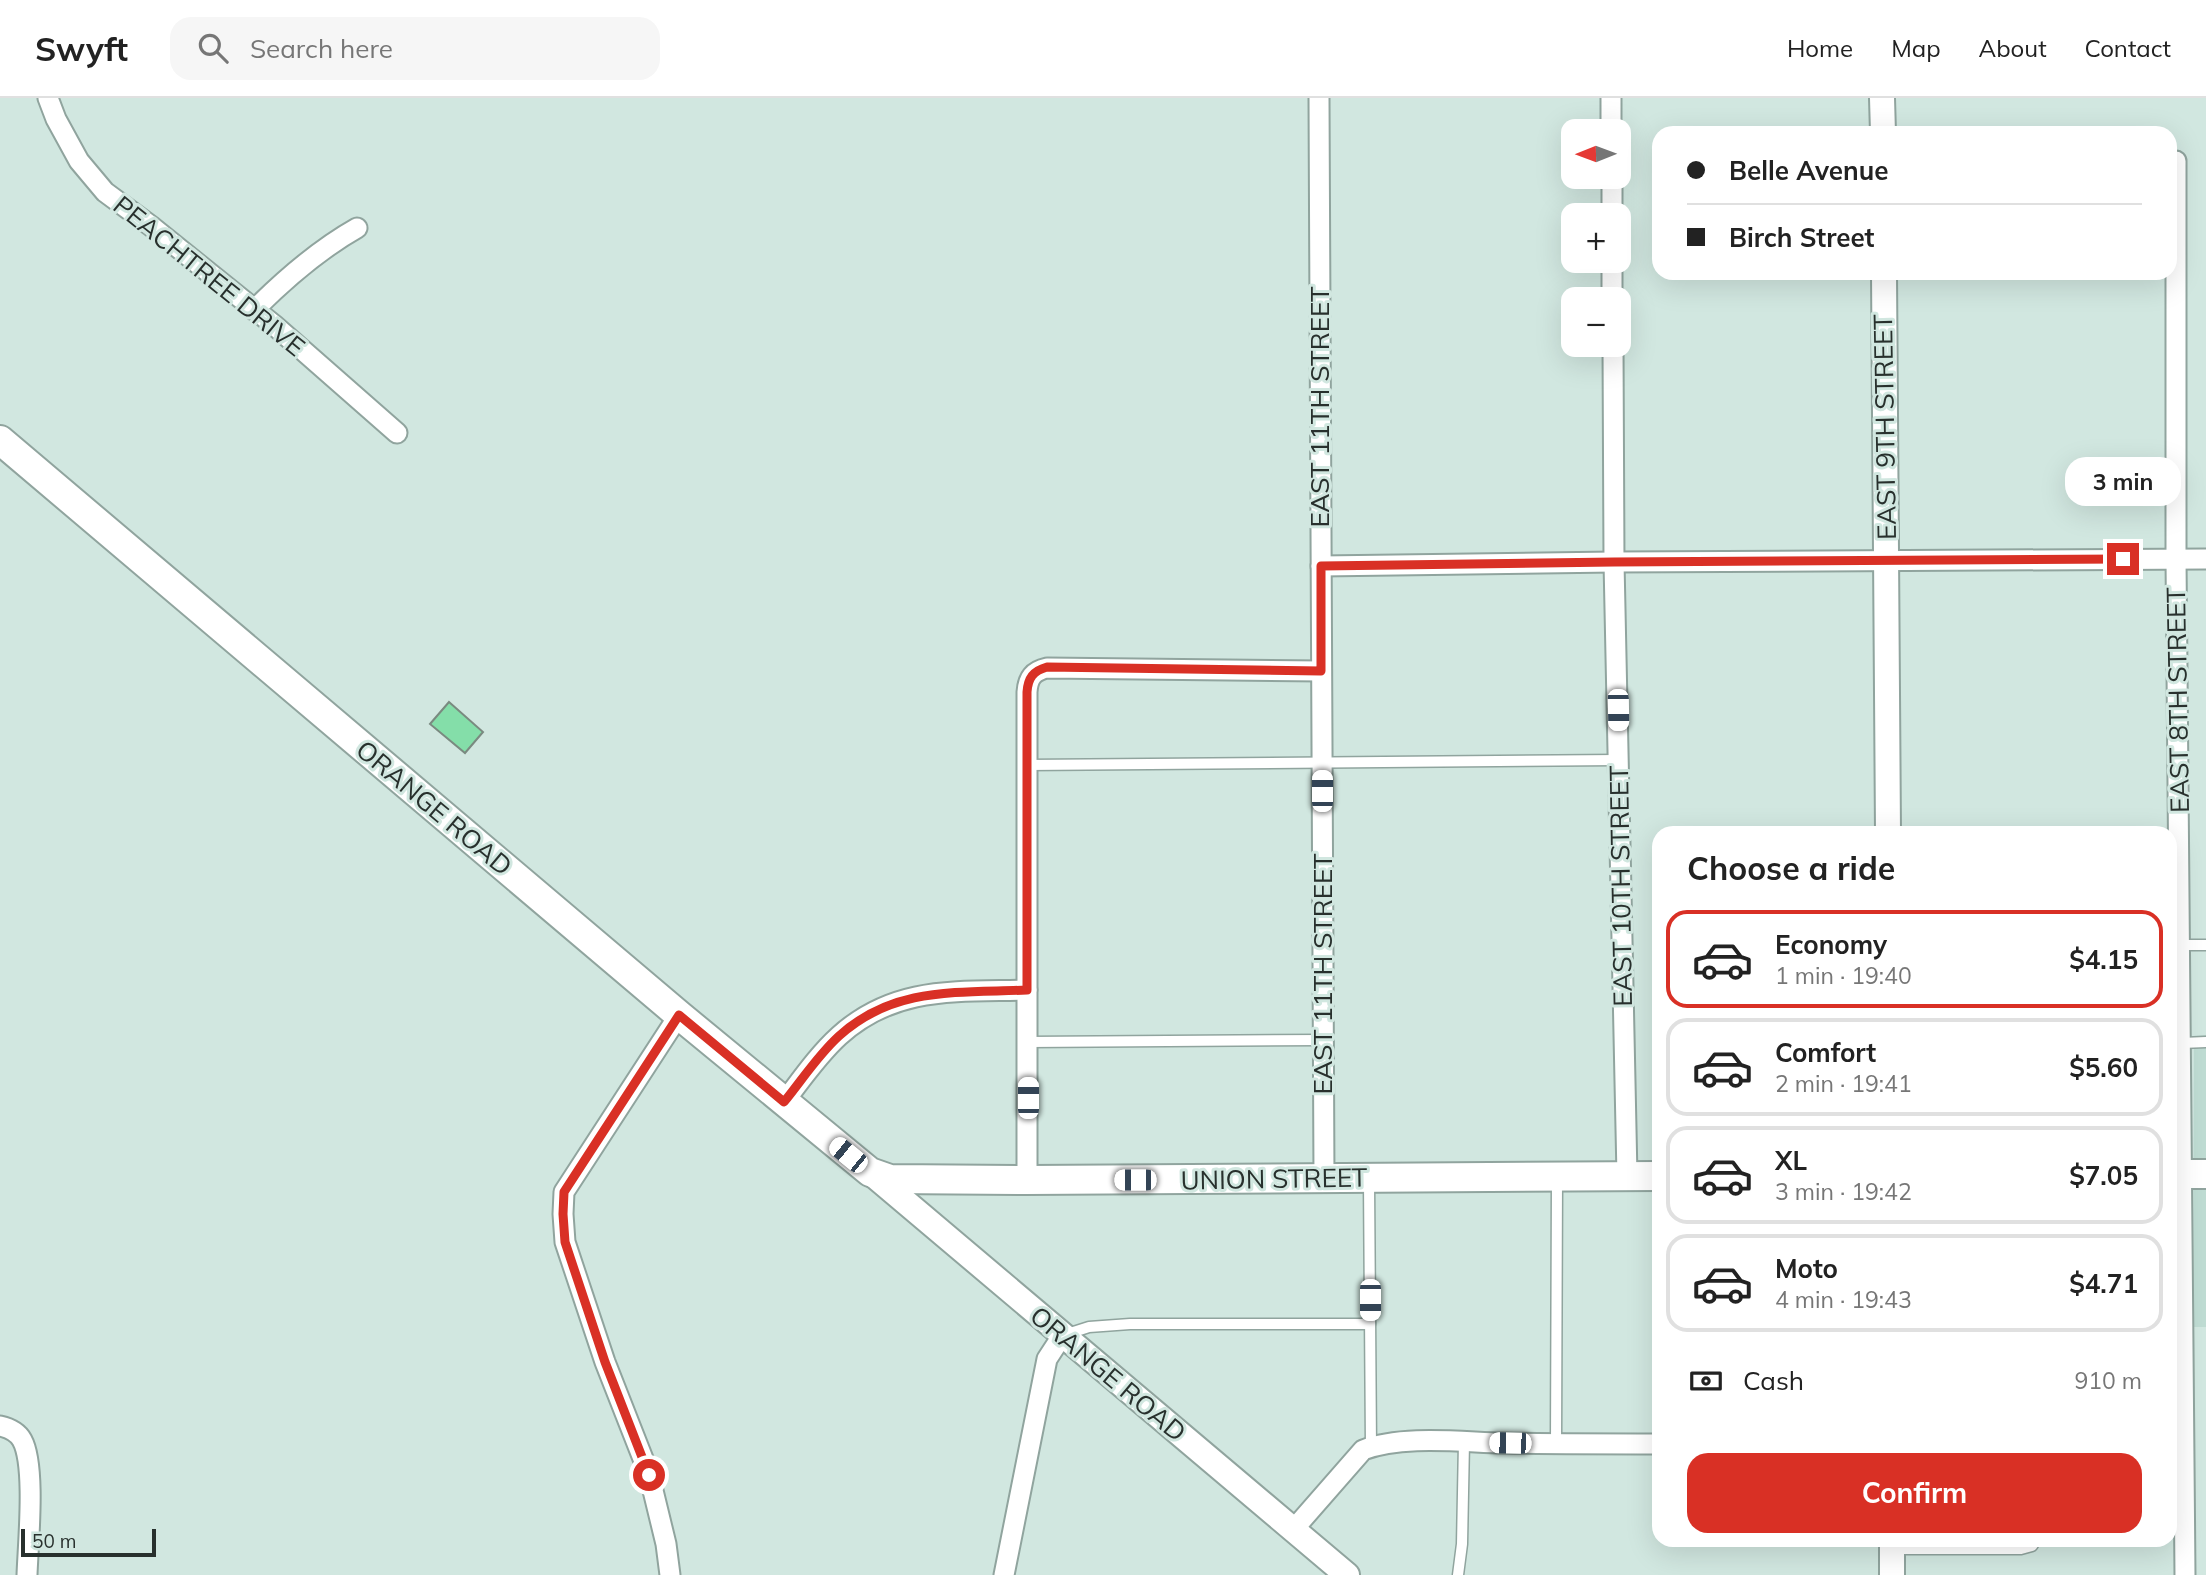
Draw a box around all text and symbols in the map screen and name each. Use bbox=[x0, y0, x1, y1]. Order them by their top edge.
search box bbox=[170, 17, 660, 80]
text: Swyft bbox=[35, 28, 128, 69]
icon: search bbox=[194, 29, 232, 67]
text: Search here bbox=[250, 32, 393, 65]
text: Home bbox=[1787, 33, 1853, 63]
text: Map bbox=[1891, 33, 1941, 63]
text: About bbox=[1979, 33, 2047, 63]
text: Contact bbox=[2085, 33, 2171, 63]
north arrow bbox=[1561, 119, 1631, 189]
map controls bbox=[1561, 119, 1631, 357]
text: Belle Avenue bbox=[1729, 154, 1888, 187]
street label: PEACHTREE DRIVE bbox=[107, 188, 312, 363]
button: + bbox=[1561, 203, 1631, 273]
text: Birch Street bbox=[1729, 221, 1874, 254]
street label: EAST 11TH STREET bbox=[1303, 286, 1336, 528]
button: − bbox=[1561, 287, 1631, 357]
street label: EAST 9TH STREET bbox=[1866, 314, 1903, 540]
callout: 3 min bbox=[2065, 458, 2181, 506]
text: 3 min bbox=[2093, 467, 2153, 496]
route end bbox=[2107, 543, 2139, 575]
street label: EAST 8TH STREET bbox=[2159, 587, 2196, 813]
car bbox=[1608, 689, 1629, 731]
street label: ORANGE ROAD bbox=[350, 733, 519, 882]
street label: EAST 10TH STREET bbox=[1602, 765, 1639, 1007]
car bbox=[1312, 770, 1333, 812]
text: Choose a ride bbox=[1687, 848, 1895, 888]
street label: EAST 11TH STREET bbox=[1306, 853, 1339, 1095]
icon: car bbox=[1691, 928, 1754, 991]
text: Economy bbox=[1775, 928, 1887, 961]
text: $4.15 bbox=[2069, 943, 2138, 976]
text: 1 min · 19:40 bbox=[1775, 961, 1912, 990]
icon: car bbox=[1691, 1036, 1754, 1099]
text: Comfort bbox=[1775, 1036, 1876, 1069]
text: $5.60 bbox=[2069, 1051, 2138, 1084]
text: 2 min · 19:41 bbox=[1775, 1069, 1912, 1098]
car bbox=[1018, 1077, 1039, 1119]
car bbox=[826, 1134, 871, 1176]
icon: car bbox=[1691, 1144, 1754, 1207]
text: XL bbox=[1775, 1144, 1807, 1177]
text: $7.05 bbox=[2069, 1159, 2138, 1192]
street label: UNION STREET bbox=[1180, 1160, 1368, 1197]
car bbox=[1115, 1170, 1157, 1191]
text: 3 min · 19:42 bbox=[1775, 1177, 1912, 1206]
icon: car bbox=[1691, 1252, 1754, 1315]
text: Moto bbox=[1775, 1252, 1838, 1285]
text: $4.71 bbox=[2069, 1267, 2138, 1300]
car bbox=[1360, 1279, 1381, 1321]
text: 4 min · 19:43 bbox=[1775, 1285, 1912, 1314]
street label: ORANGE ROAD bbox=[1024, 1299, 1193, 1448]
icon: cash bbox=[1687, 1362, 1725, 1400]
text: Cash bbox=[1743, 1364, 1804, 1397]
text: 910 m bbox=[2074, 1366, 2142, 1395]
car bbox=[1489, 1432, 1532, 1454]
button: Confirm bbox=[1687, 1453, 2142, 1533]
route start bbox=[633, 1459, 665, 1491]
scale bar bbox=[21, 1526, 156, 1558]
text: 50 m bbox=[32, 1529, 76, 1553]

